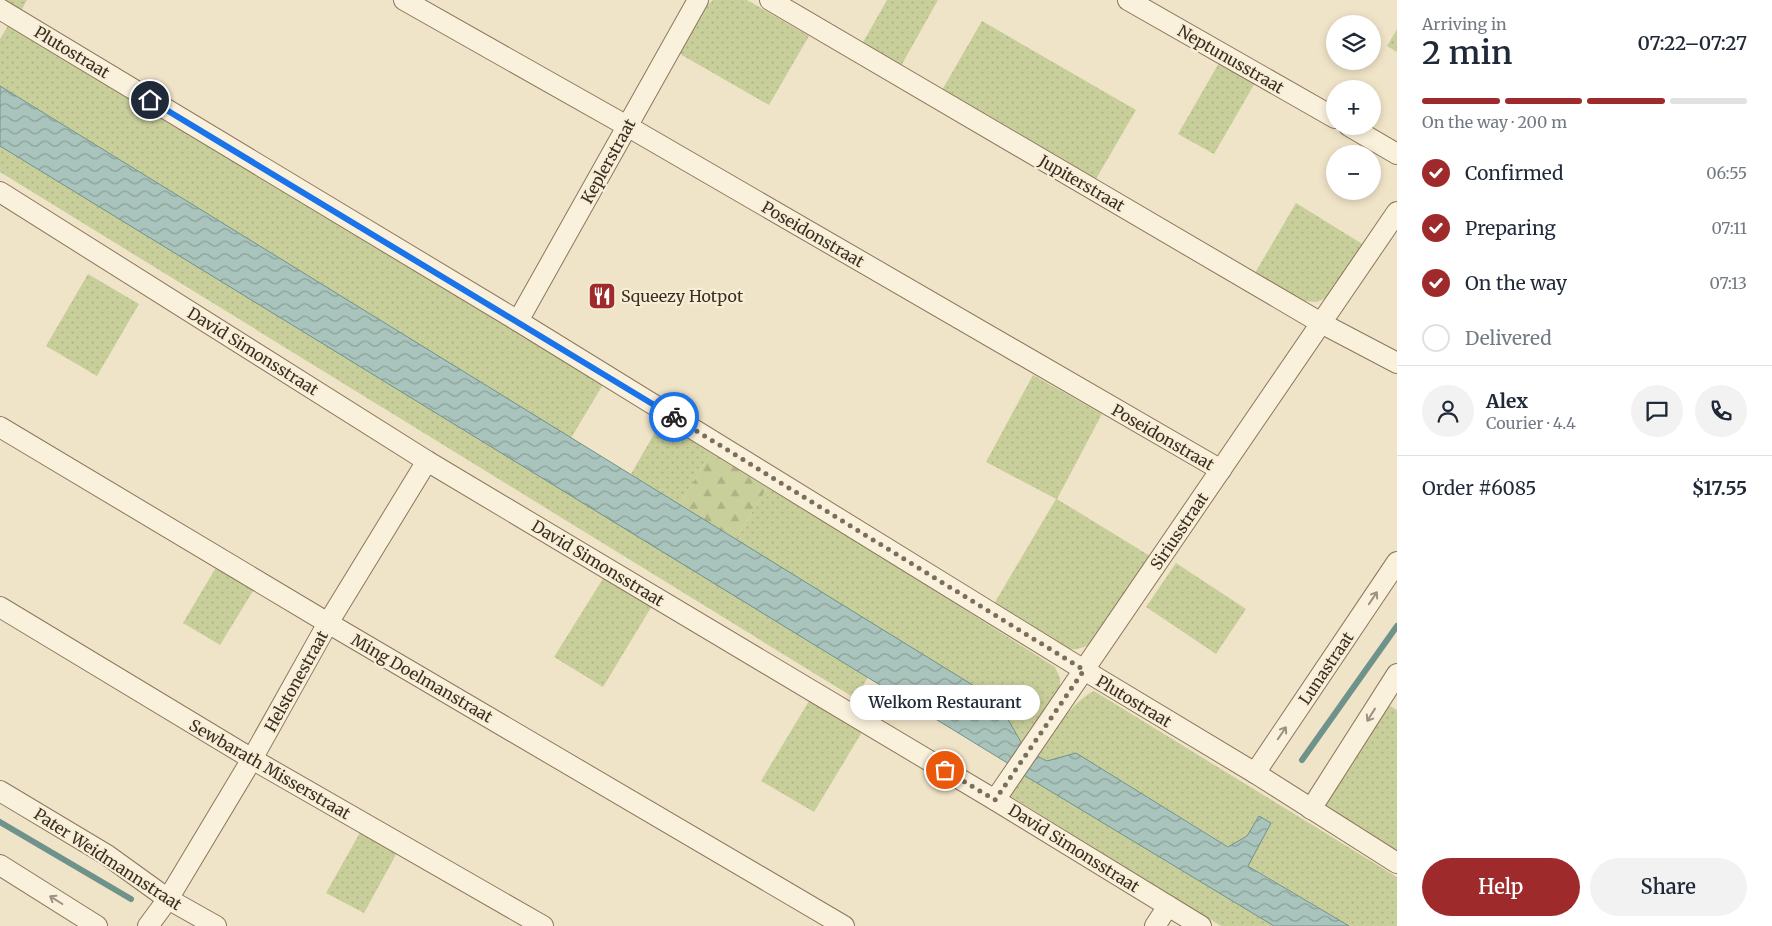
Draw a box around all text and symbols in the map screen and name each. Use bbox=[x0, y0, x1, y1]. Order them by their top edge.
text: Arriving in bbox=[1422, 14, 1507, 34]
map controls bbox=[1326, 15, 1381, 200]
button: layers bbox=[1326, 15, 1381, 70]
street label: Neptunusstraat bbox=[1174, 21, 1288, 98]
street label: Plutostraat bbox=[31, 22, 114, 83]
text: 07:22–07:27 bbox=[1638, 31, 1747, 55]
text: 2 min bbox=[1422, 33, 1512, 73]
pin bbox=[129, 79, 171, 121]
button: + bbox=[1326, 80, 1381, 135]
icon: home bbox=[136, 86, 164, 114]
text: On the way · 200 m bbox=[1422, 112, 1567, 132]
street label: Keplerstraat bbox=[576, 114, 640, 207]
button: − bbox=[1326, 145, 1381, 200]
street label: Jupiterstraat bbox=[1035, 150, 1129, 216]
icon: check bbox=[1422, 159, 1450, 187]
text: Confirmed bbox=[1465, 161, 1563, 185]
text: 06:55 bbox=[1706, 163, 1747, 183]
street label: Poseidonstraat bbox=[758, 197, 868, 272]
icon: check bbox=[1422, 214, 1450, 242]
text: Preparing bbox=[1465, 216, 1556, 240]
text: 07:11 bbox=[1711, 218, 1747, 238]
icon: check bbox=[1422, 269, 1450, 297]
text: On the way bbox=[1465, 271, 1567, 295]
text: 07:13 bbox=[1709, 273, 1747, 293]
restaurant icon: Squeezy Hotpot bbox=[587, 281, 617, 311]
place label: Squeezy Hotpot bbox=[621, 286, 744, 306]
street label: David Simonsstraat bbox=[184, 303, 323, 400]
text: Delivered bbox=[1465, 326, 1552, 350]
button: person bbox=[1422, 385, 1474, 437]
button: chat bbox=[1631, 385, 1683, 437]
button: phone bbox=[1695, 385, 1747, 437]
text: Alex bbox=[1486, 389, 1528, 413]
courier bbox=[649, 392, 699, 442]
street label: Poseidonstraat bbox=[1108, 400, 1218, 475]
icon: bike bbox=[660, 403, 688, 431]
text: Courier · 4.4 bbox=[1486, 413, 1576, 433]
text: Order #6085 bbox=[1422, 476, 1536, 500]
text: $17.55 bbox=[1692, 476, 1747, 500]
street label: Siriusstraat bbox=[1146, 488, 1213, 574]
street label: David Simonsstraat bbox=[528, 516, 668, 611]
one-way arrow bbox=[1368, 591, 1378, 605]
street label: Helstonestraat bbox=[260, 626, 332, 735]
street label: Lunastraat bbox=[1294, 627, 1358, 708]
street label: Ming Doelmanstraat bbox=[348, 629, 497, 727]
street label: Plutostraat bbox=[1093, 671, 1176, 732]
callout: Welkom Restaurant bbox=[850, 685, 1040, 720]
text: Welkom Restaurant bbox=[868, 692, 1022, 712]
one-way arrow bbox=[1366, 708, 1376, 722]
street label: Sewbarath Misserstraat bbox=[186, 715, 355, 824]
one-way arrow bbox=[1277, 726, 1287, 740]
pin bbox=[924, 749, 966, 791]
icon: bag bbox=[931, 756, 959, 784]
street label: David Simonsstraat bbox=[1005, 800, 1144, 897]
street label: Pater Weidmannstraat bbox=[30, 804, 186, 915]
button: Help bbox=[1422, 858, 1580, 916]
button: Share bbox=[1590, 858, 1747, 916]
one-way arrow bbox=[49, 895, 63, 905]

